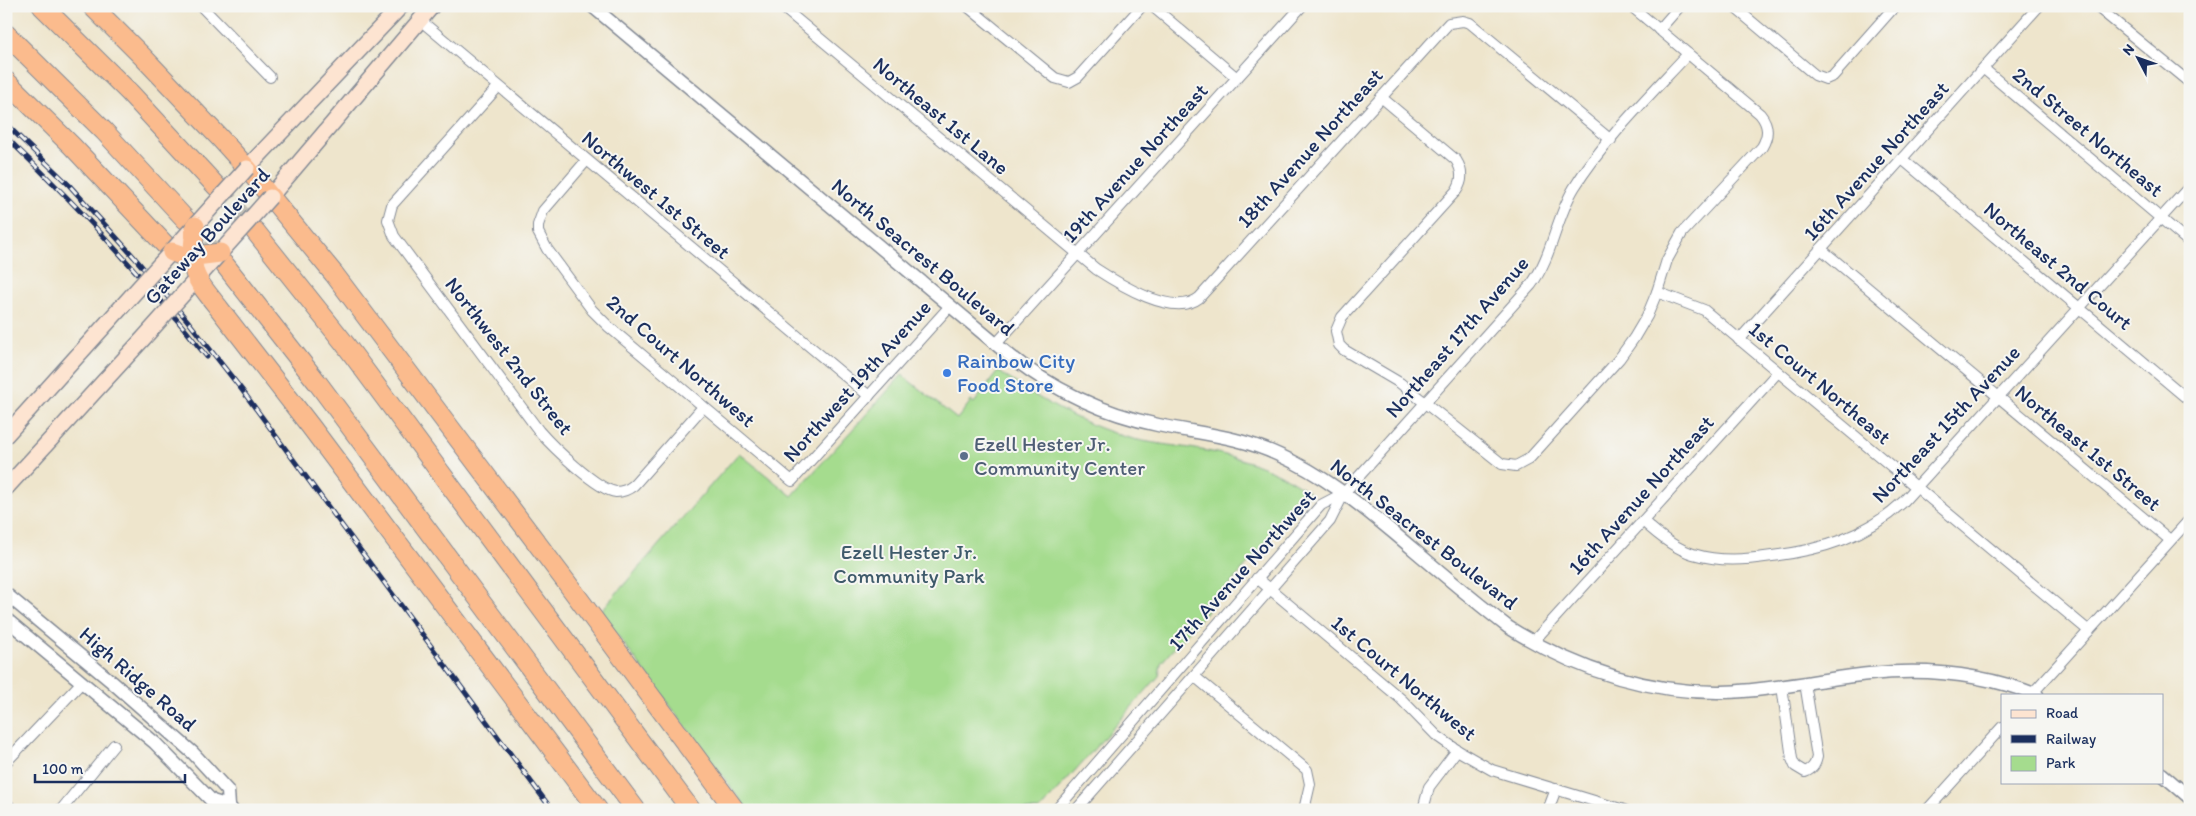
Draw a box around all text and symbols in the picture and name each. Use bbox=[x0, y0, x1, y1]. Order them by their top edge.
north arrow bbox=[2114, 32, 2164, 82]
text: N bbox=[2119, 41, 2138, 59]
street label: Northeast 1st Lane bbox=[868, 52, 1014, 180]
street label: 2nd Street Northeast bbox=[2008, 61, 2169, 202]
street label: 18th Avenue Northeast bbox=[1231, 63, 1388, 233]
street label: 16th Avenue Northeast bbox=[1798, 76, 1954, 245]
street label: 19th Avenue Northeast bbox=[1057, 78, 1213, 247]
street label: Northwest 1st Street bbox=[577, 125, 736, 264]
street label: Gateway Boulevard bbox=[139, 162, 275, 309]
street label: North Seacrest Boulevard bbox=[827, 173, 1020, 340]
street label: Northeast 2nd Court bbox=[1979, 196, 2138, 335]
street label: Northeast 17th Avenue bbox=[1380, 251, 1534, 423]
street label: Northwest 2nd Street bbox=[440, 272, 579, 440]
street label: 2nd Court Northwest bbox=[602, 289, 761, 432]
street label: Northwest 19th Avenue bbox=[777, 295, 936, 467]
street label: 1st Court Northeast bbox=[1744, 316, 1897, 449]
street label: Northeast 15th Avenue bbox=[1866, 340, 2025, 508]
place label: Rainbow City Food Store bbox=[957, 348, 1075, 397]
marker: Rainbow City Food Store bbox=[941, 367, 953, 379]
street label: Northeast 1st Street bbox=[2010, 379, 2166, 516]
street label: 16th Avenue Northeast bbox=[1563, 410, 1719, 579]
place label: Ezell Hester Jr. Community Center bbox=[974, 431, 1145, 480]
marker: Ezell Hester Jr. Community Center bbox=[958, 450, 970, 462]
street label: North Seacrest Boulevard bbox=[1326, 453, 1523, 615]
street label: 17th Avenue Northwest bbox=[1163, 484, 1321, 656]
park label: Ezell Hester Jr. Community Park bbox=[833, 539, 985, 588]
street label: 1st Court Northwest bbox=[1327, 610, 1482, 746]
street label: High Ridge Road bbox=[75, 621, 202, 736]
legend bbox=[2001, 694, 2164, 784]
text: Road bbox=[2046, 704, 2079, 722]
text: Railway bbox=[2046, 730, 2096, 748]
scale bar bbox=[35, 751, 185, 783]
text: Park bbox=[2046, 754, 2076, 772]
text: 100 m bbox=[42, 760, 84, 778]

